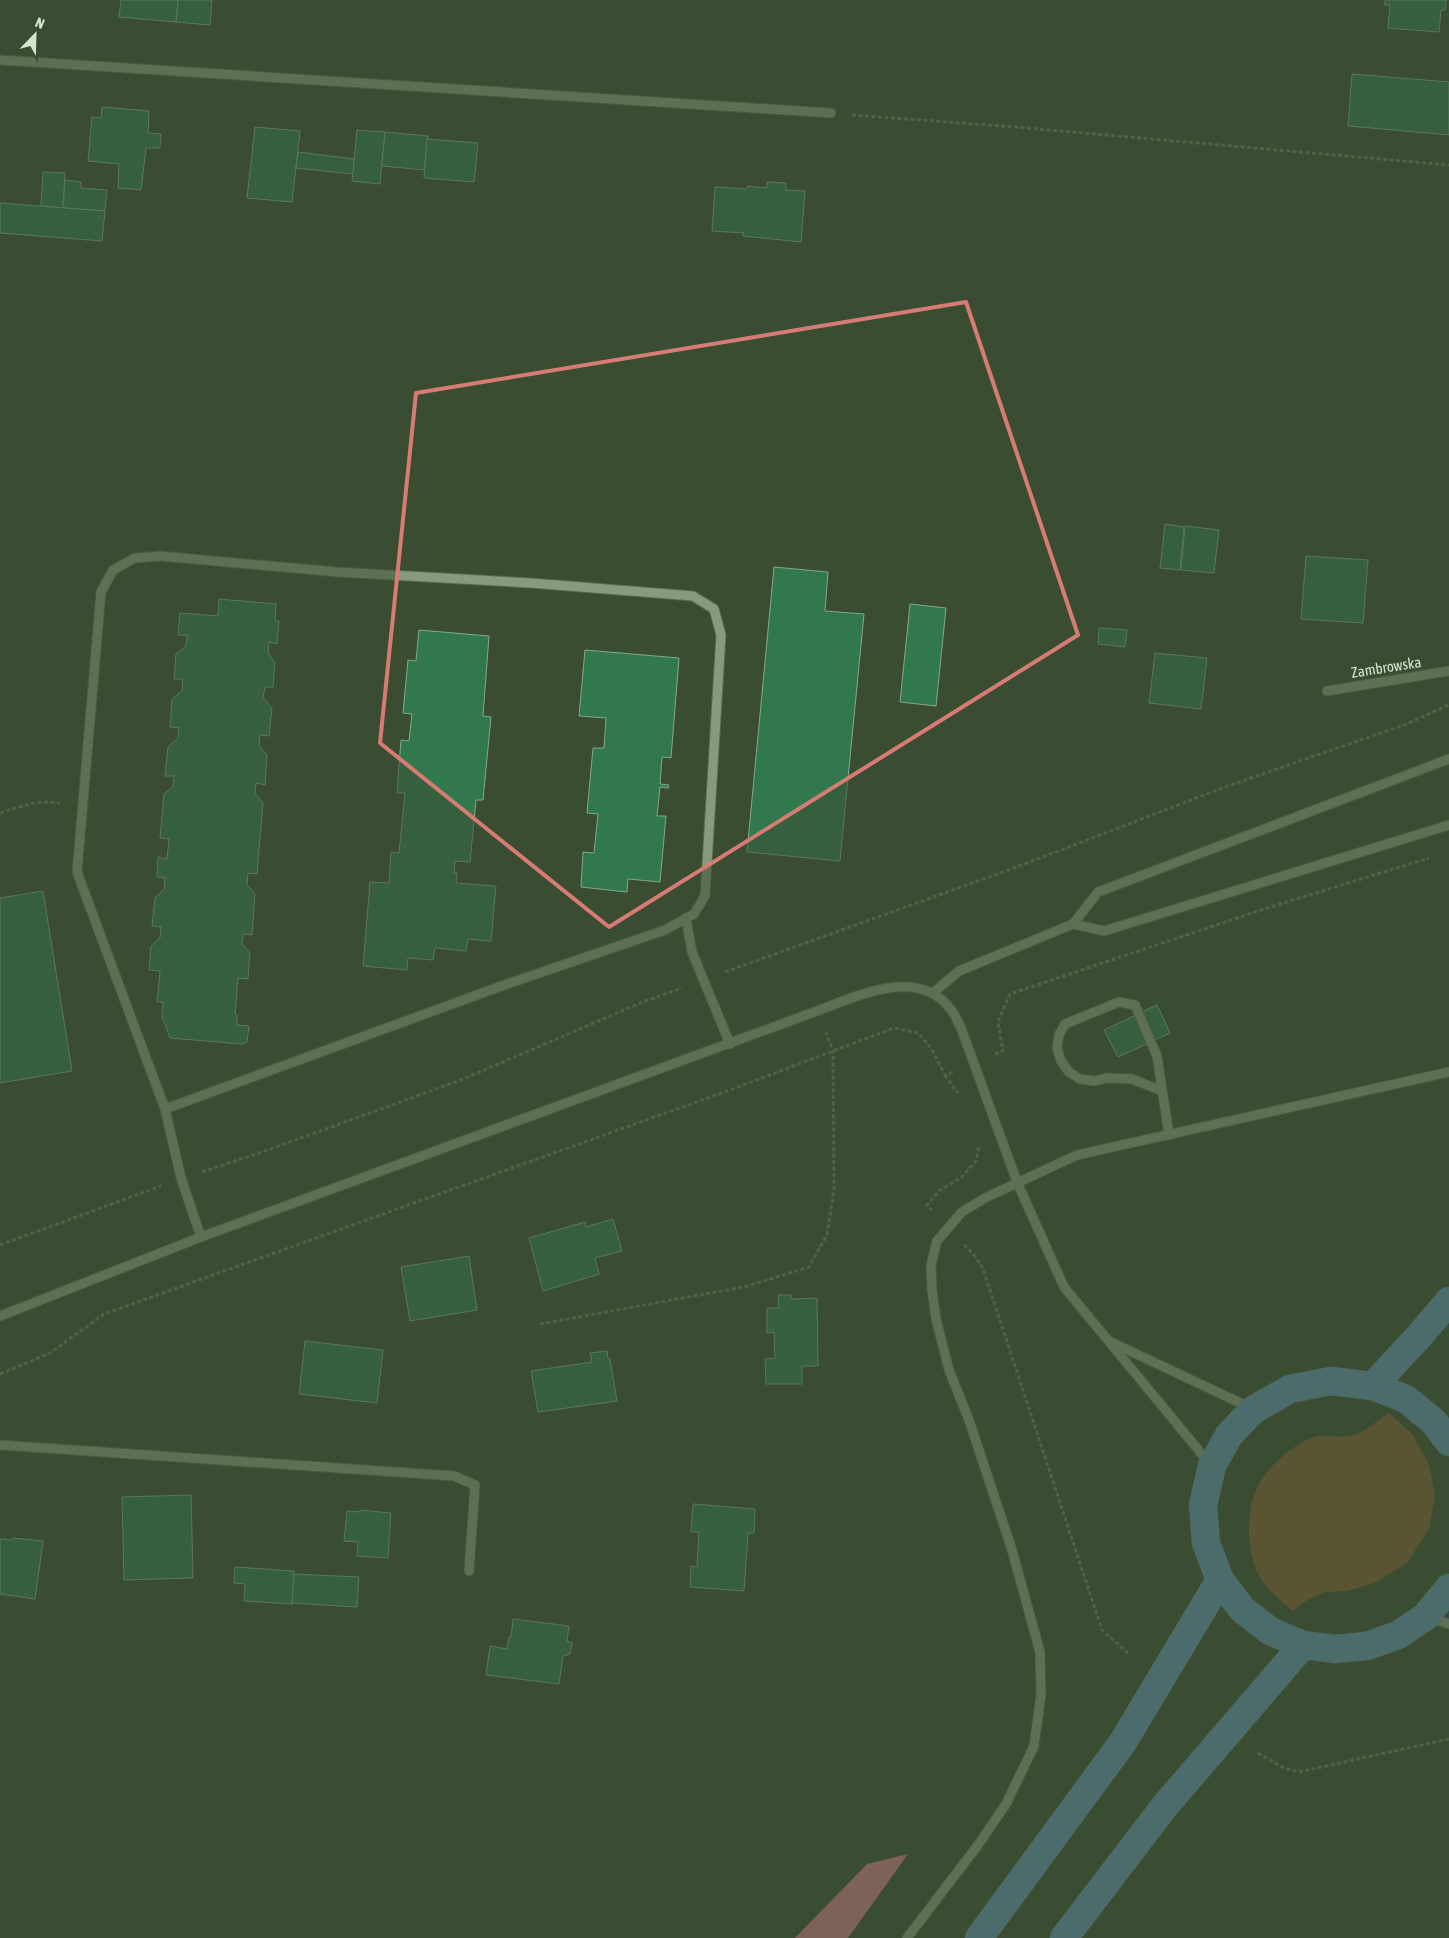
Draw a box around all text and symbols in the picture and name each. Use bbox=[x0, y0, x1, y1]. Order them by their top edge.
north arrow bbox=[10, 10, 60, 60]
text: N bbox=[33, 14, 47, 32]
street label: Zambrowska bbox=[1350, 653, 1422, 681]

